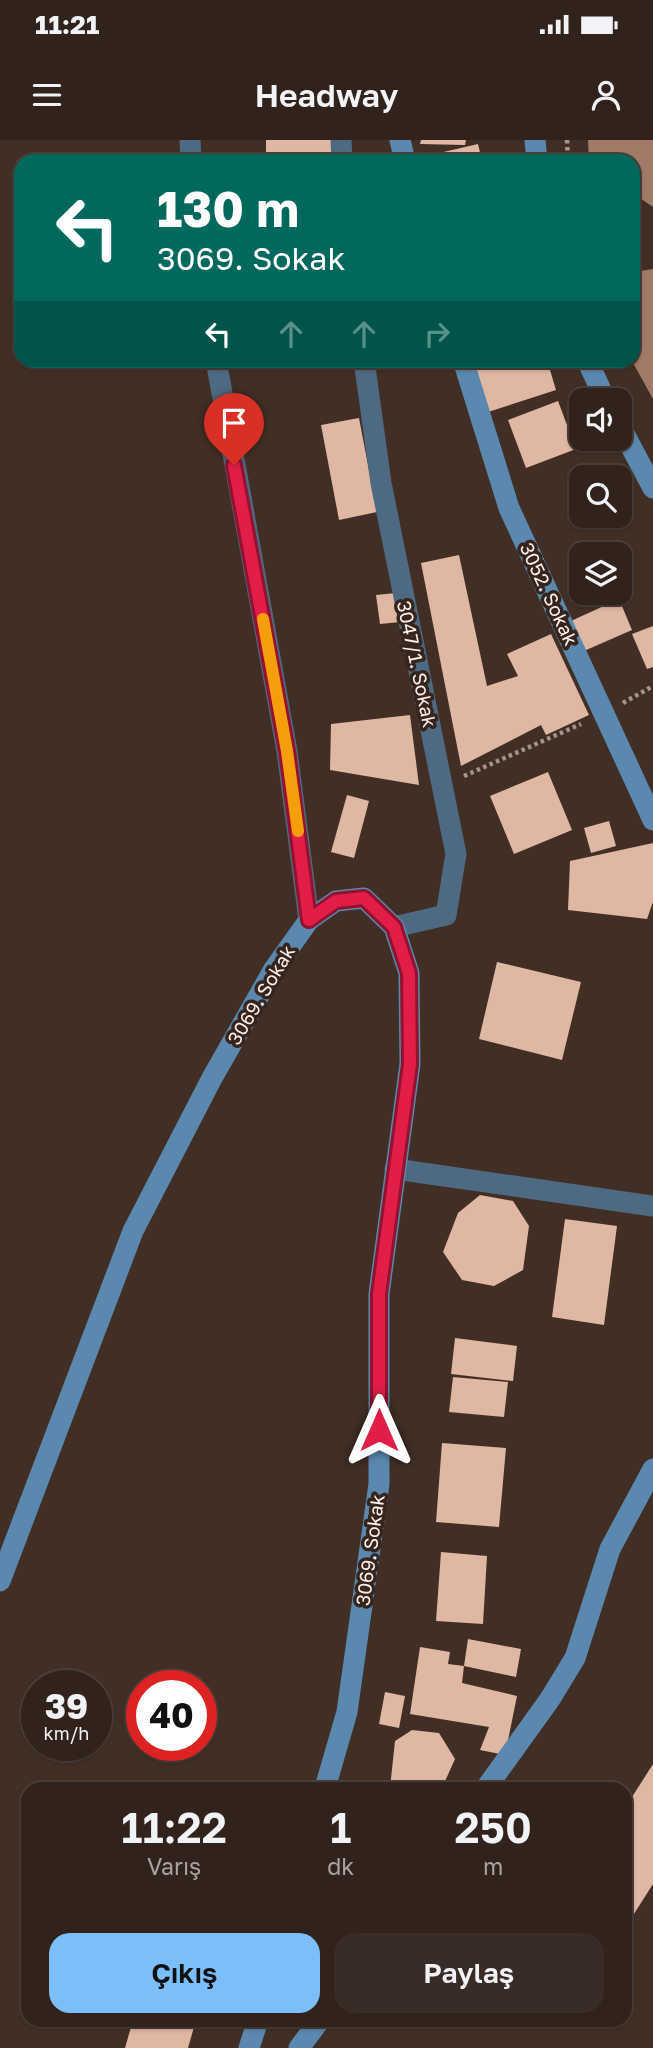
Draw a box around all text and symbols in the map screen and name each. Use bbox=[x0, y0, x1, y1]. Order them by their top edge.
text: 11:21 bbox=[35, 9, 99, 40]
icon: menu bbox=[28, 76, 66, 114]
text: Headway bbox=[255, 76, 398, 114]
icon: person bbox=[587, 76, 625, 114]
text: 130 m bbox=[157, 179, 299, 238]
icon: left bbox=[42, 182, 133, 273]
text: 3069. Sokak bbox=[157, 239, 345, 277]
icon: left bbox=[199, 315, 237, 353]
icon: ahead bbox=[272, 315, 310, 353]
icon: ahead bbox=[345, 315, 383, 353]
icon: right bbox=[418, 315, 456, 353]
map controls bbox=[569, 388, 632, 605]
button: sound bbox=[569, 388, 632, 451]
pin bbox=[204, 393, 264, 465]
icon: arrive bbox=[215, 404, 253, 442]
button: search bbox=[569, 465, 632, 528]
street label: 3052. Sokak bbox=[516, 539, 583, 649]
button: layers bbox=[569, 542, 632, 605]
street label: 3047/1. Sokak bbox=[393, 598, 442, 730]
street label: 3069. Sokak bbox=[222, 941, 299, 1049]
position arrow bbox=[342, 1393, 416, 1467]
street label: 3069. Sokak bbox=[350, 1493, 389, 1607]
speed limit sign: 40 bbox=[126, 1670, 217, 1761]
text: 39 bbox=[45, 1685, 88, 1727]
text: km/h bbox=[44, 1722, 89, 1744]
text: 11:22 bbox=[121, 1802, 227, 1852]
text: 1 bbox=[330, 1802, 351, 1852]
text: 250 bbox=[455, 1802, 532, 1852]
text: Varış bbox=[147, 1852, 201, 1880]
text: dk bbox=[327, 1852, 354, 1880]
text: m bbox=[483, 1852, 503, 1880]
button: Çıkış bbox=[49, 1933, 320, 2013]
button: Paylaş bbox=[334, 1933, 604, 2013]

